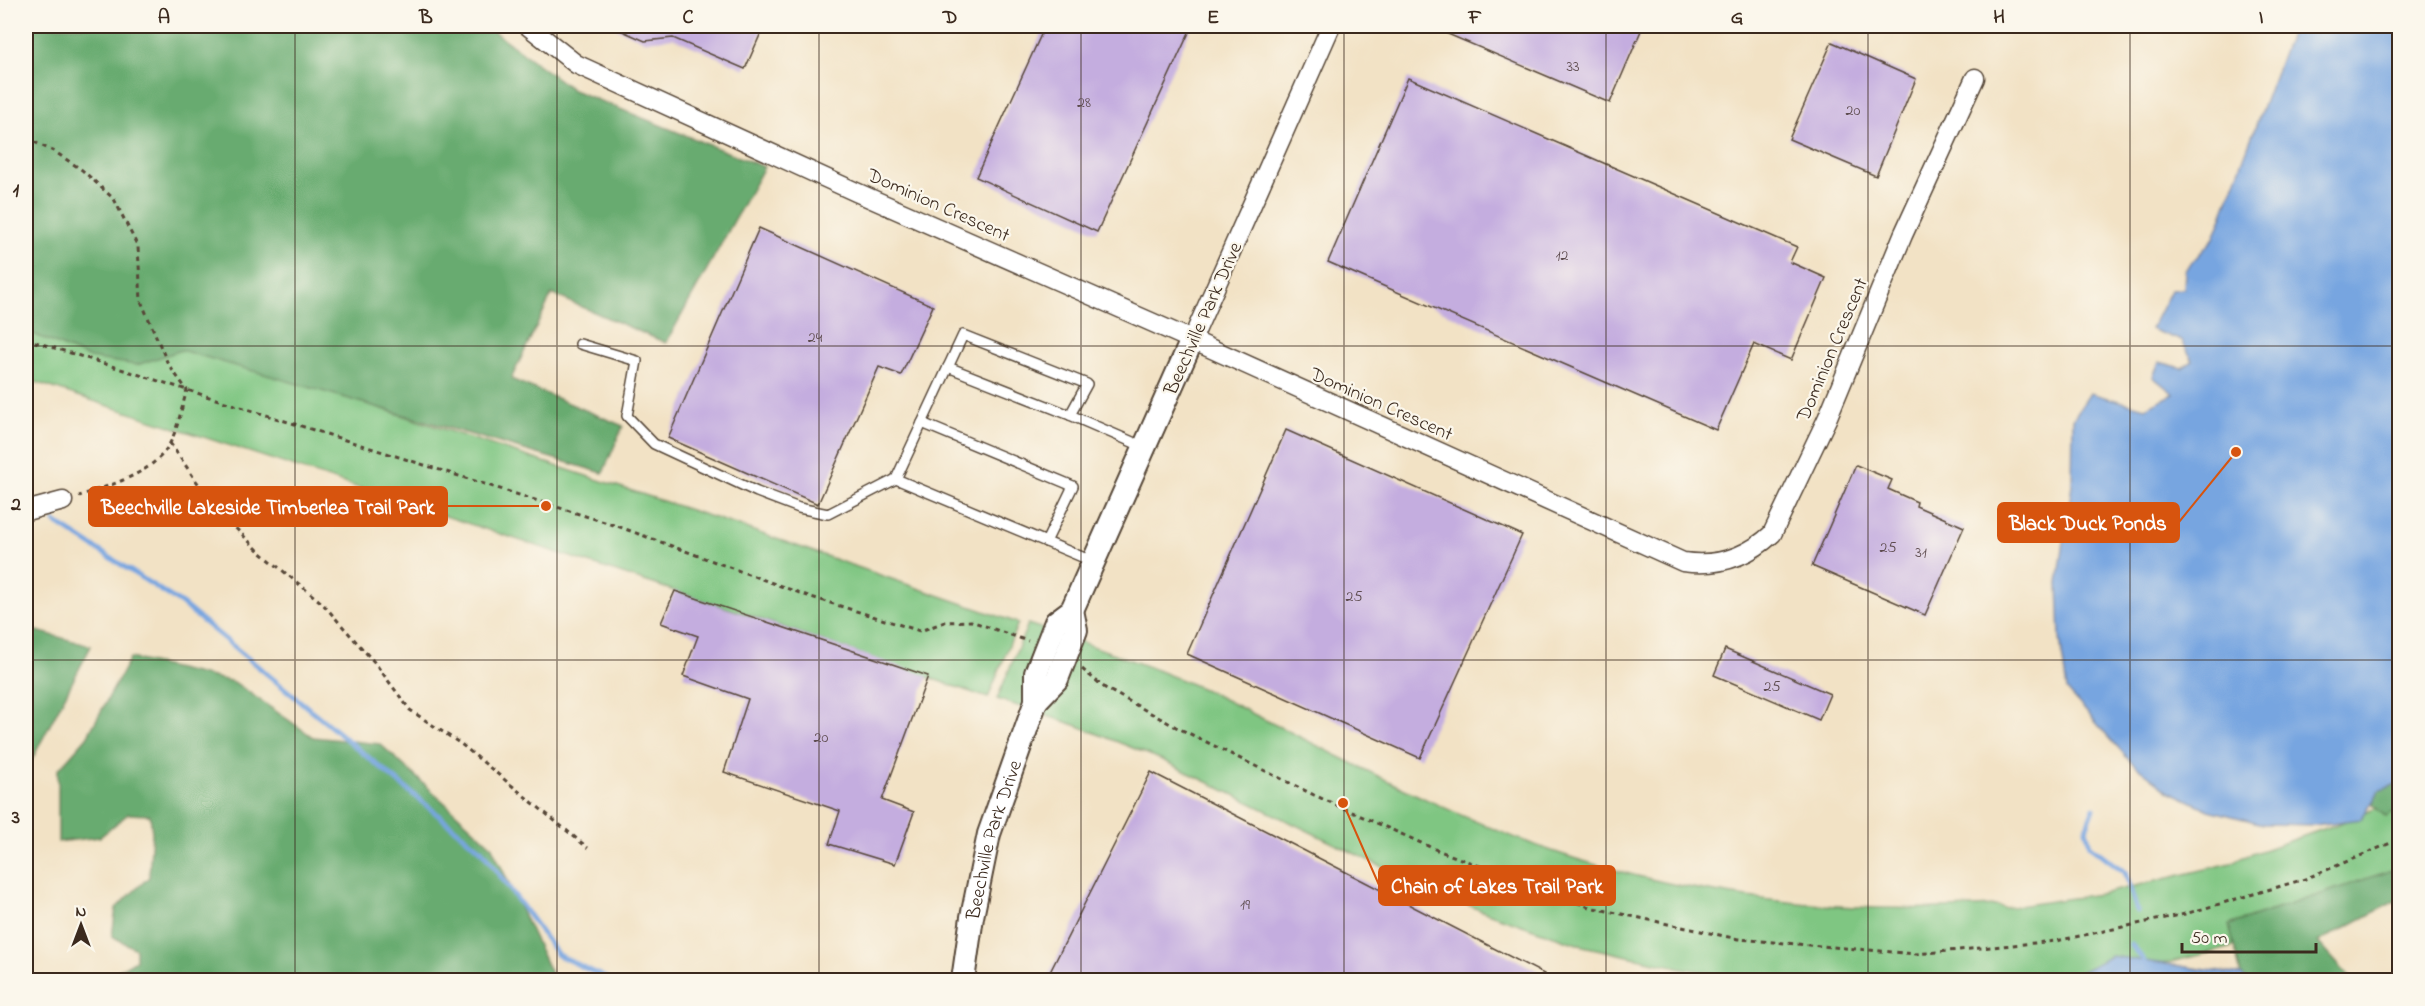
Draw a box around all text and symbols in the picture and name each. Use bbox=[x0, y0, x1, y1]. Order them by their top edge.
text: A bbox=[158, 4, 170, 33]
text: B bbox=[418, 4, 433, 33]
text: C bbox=[683, 4, 694, 33]
text: D bbox=[942, 4, 957, 33]
text: E bbox=[1207, 4, 1219, 33]
text: F bbox=[1468, 4, 1482, 33]
text: G bbox=[1731, 4, 1744, 33]
text: H bbox=[1993, 4, 2005, 33]
text: I bbox=[2259, 4, 2264, 33]
house number: 33 bbox=[1566, 55, 1580, 79]
house number: 28 bbox=[1077, 91, 1091, 115]
house number: 20 bbox=[1846, 99, 1861, 123]
street label: Dominion Crescent bbox=[861, 161, 1014, 251]
text: 1 bbox=[13, 177, 20, 206]
street label: Beechville Park Drive bbox=[1157, 238, 1251, 401]
house number: 12 bbox=[1555, 244, 1569, 268]
street label: Dominion Crescent bbox=[1790, 273, 1877, 427]
house number: 24 bbox=[808, 326, 823, 350]
street label: Dominion Crescent bbox=[1304, 360, 1457, 450]
callout: Beechville Lakeside Timberlea Trail Park bbox=[89, 487, 447, 526]
text: 2 bbox=[10, 491, 21, 520]
text: Beechville Lakeside Timberlea Trail Park bbox=[100, 494, 436, 524]
callout: Black Duck Ponds bbox=[1998, 503, 2179, 542]
text: Black Duck Ponds bbox=[2008, 510, 2167, 540]
house number: 25 bbox=[1879, 536, 1897, 560]
house number: 31 bbox=[1915, 541, 1927, 565]
house number: 25 bbox=[1345, 585, 1363, 609]
house number: 25 bbox=[1763, 675, 1781, 699]
house number: 20 bbox=[814, 726, 829, 750]
street label: Beechville Park Drive bbox=[960, 756, 1031, 923]
text: 3 bbox=[11, 804, 20, 833]
callout: Chain of Lakes Trail Park bbox=[1379, 866, 1615, 905]
text: Chain of Lakes Trail Park bbox=[1391, 873, 1604, 903]
house number: 19 bbox=[1240, 893, 1250, 917]
north arrow bbox=[51, 895, 111, 955]
text: N bbox=[76, 900, 87, 924]
scale bar bbox=[2182, 916, 2316, 954]
text: 50 m bbox=[2191, 926, 2228, 952]

